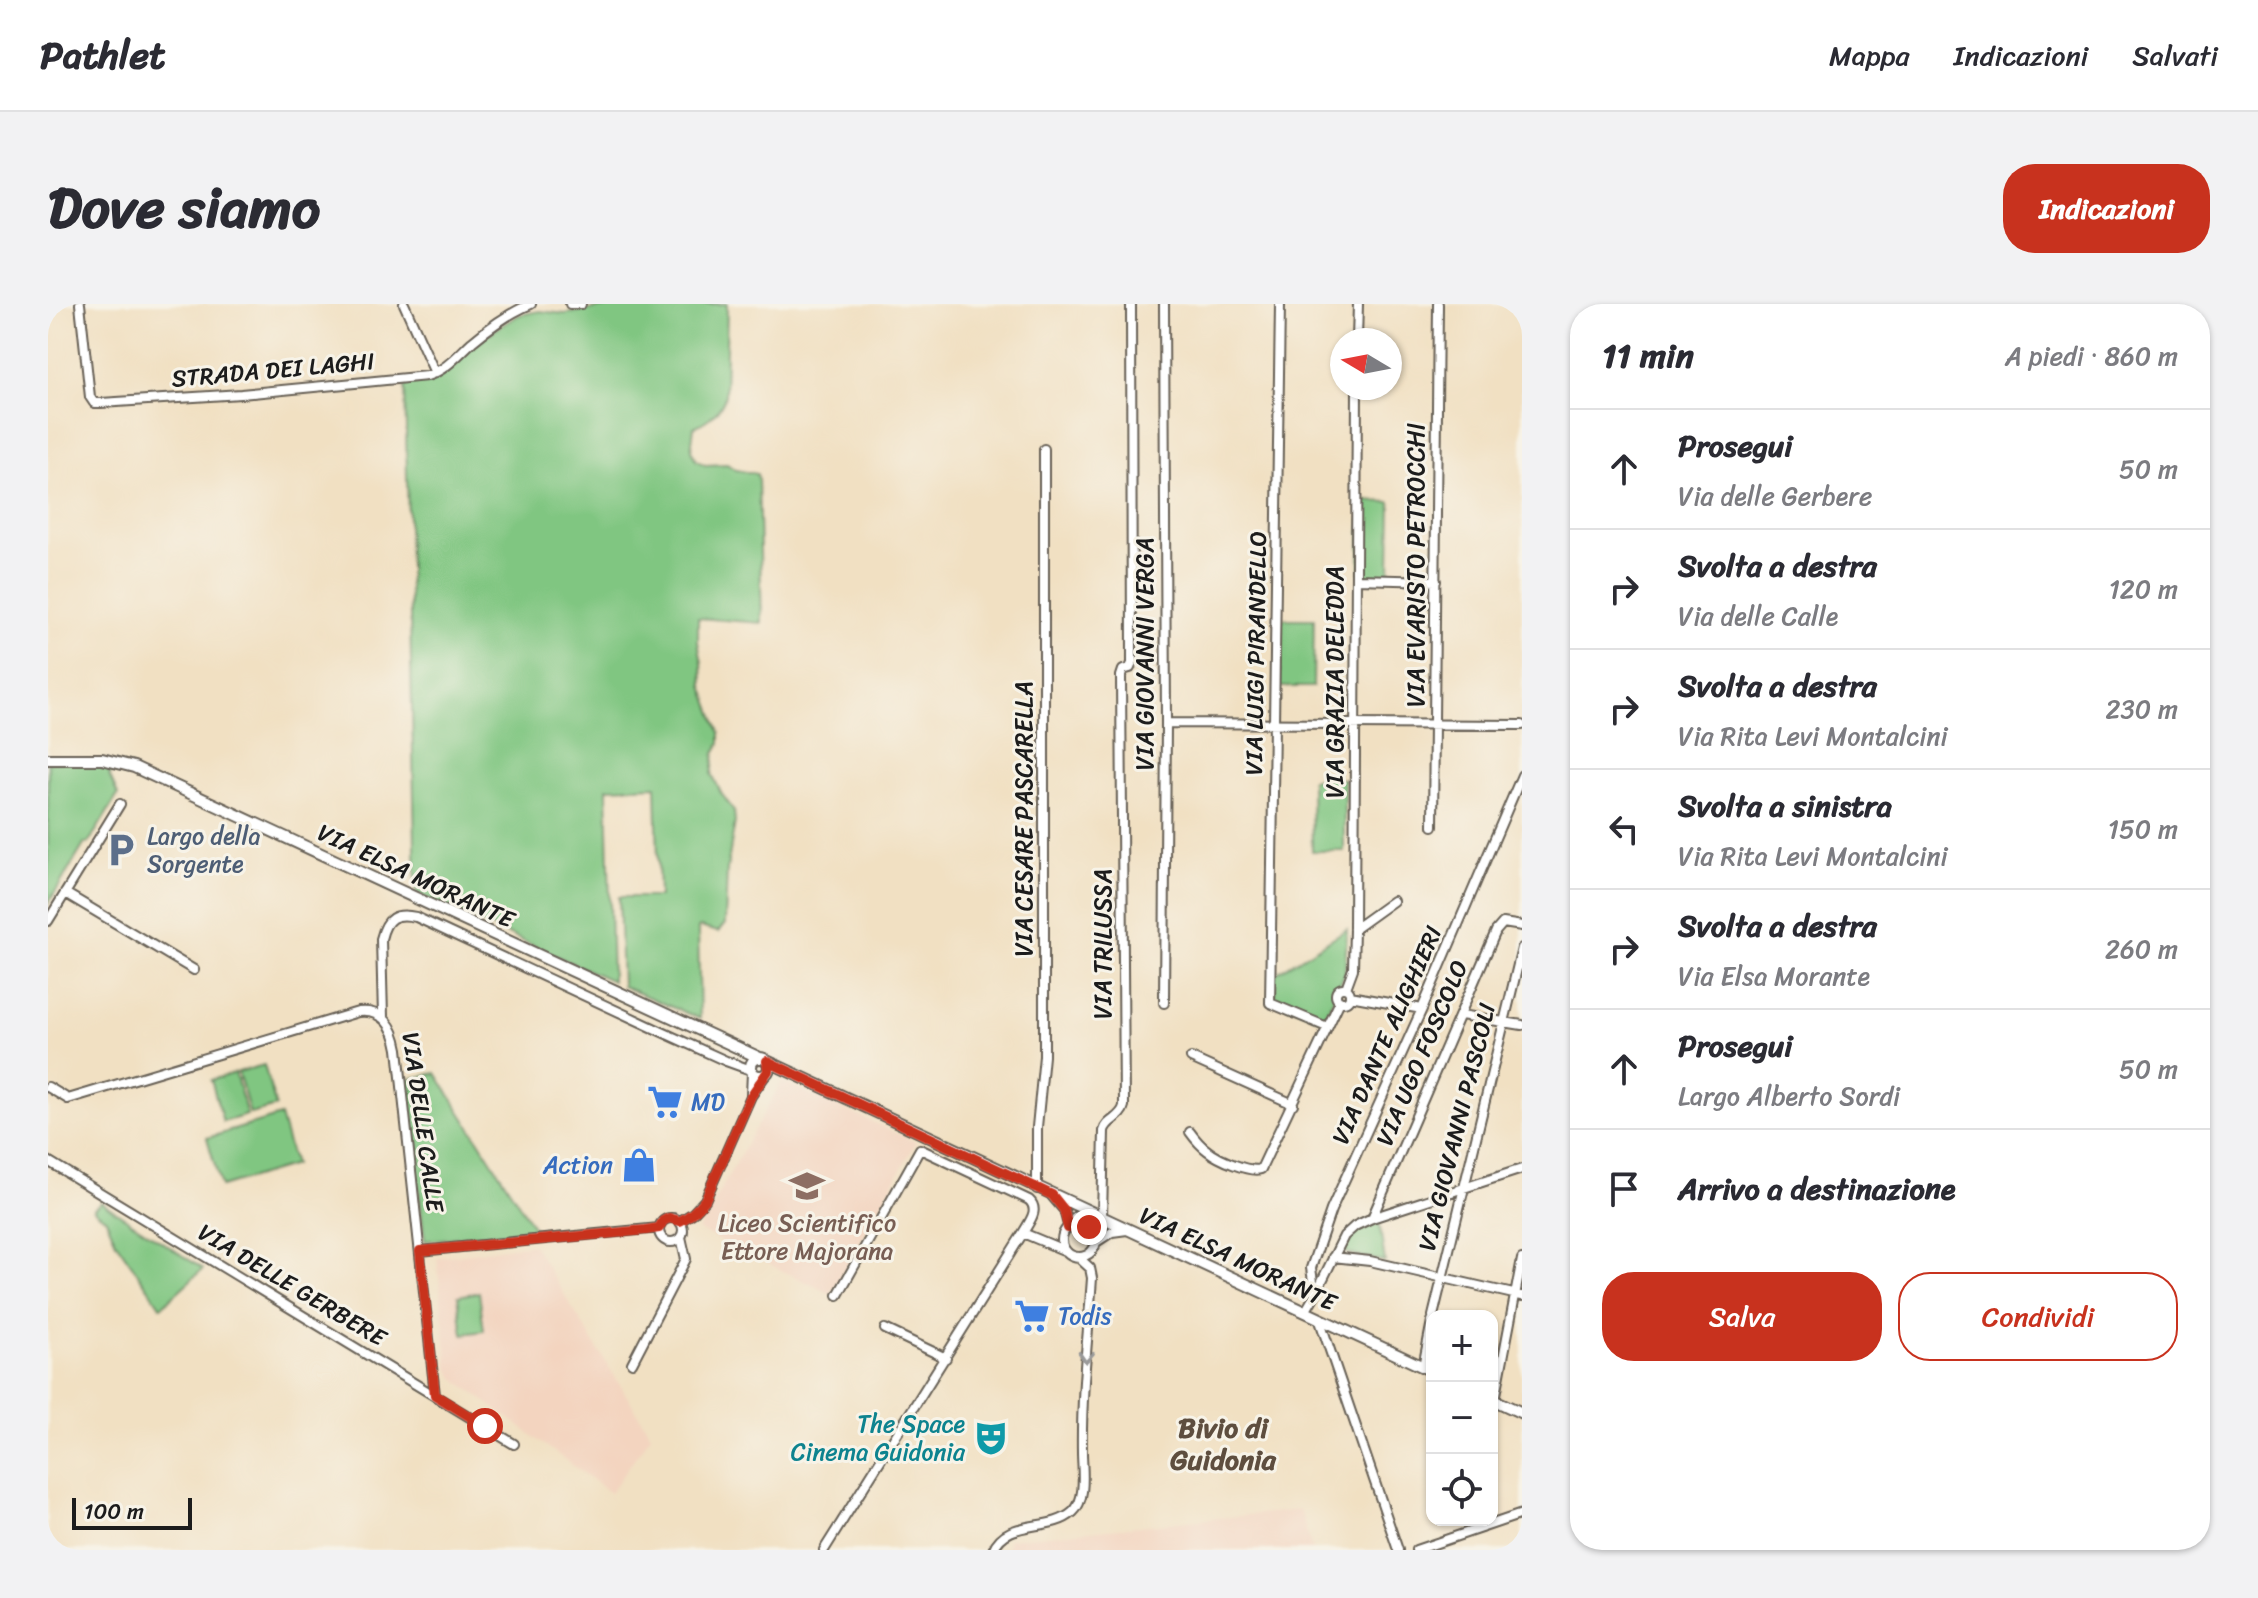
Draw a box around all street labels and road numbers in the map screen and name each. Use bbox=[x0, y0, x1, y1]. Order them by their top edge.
street label: STRADA DEI LAGHI bbox=[170, 340, 376, 400]
street label: VIA EVARISTO PETROCCHI bbox=[1395, 423, 1437, 707]
street label: VIA LUIGI PIRANDELLO bbox=[1233, 530, 1279, 776]
street label: VIA GIOVANNI VERGA bbox=[1124, 537, 1166, 771]
street label: VIA GRAZIA DELEDDA bbox=[1314, 566, 1356, 798]
street label: VIA CESARE PASCARELLA bbox=[1003, 681, 1045, 957]
street label: VIA ELSA MORANTE bbox=[310, 812, 523, 941]
street label: VIA TRILUSSA bbox=[1082, 869, 1124, 1019]
street label: VIA DANTE ALIGHIERI bbox=[1320, 919, 1454, 1151]
street label: VIA UGO FOSCOLO bbox=[1364, 953, 1480, 1153]
street label: VIA GIOVANNI PASCOLI bbox=[1406, 999, 1508, 1255]
street label: VIA DELLE CALLE bbox=[390, 1029, 457, 1216]
street label: VIA ELSA MORANTE bbox=[1132, 1195, 1345, 1324]
street label: VIA DELLE GERBERE bbox=[189, 1212, 396, 1359]

